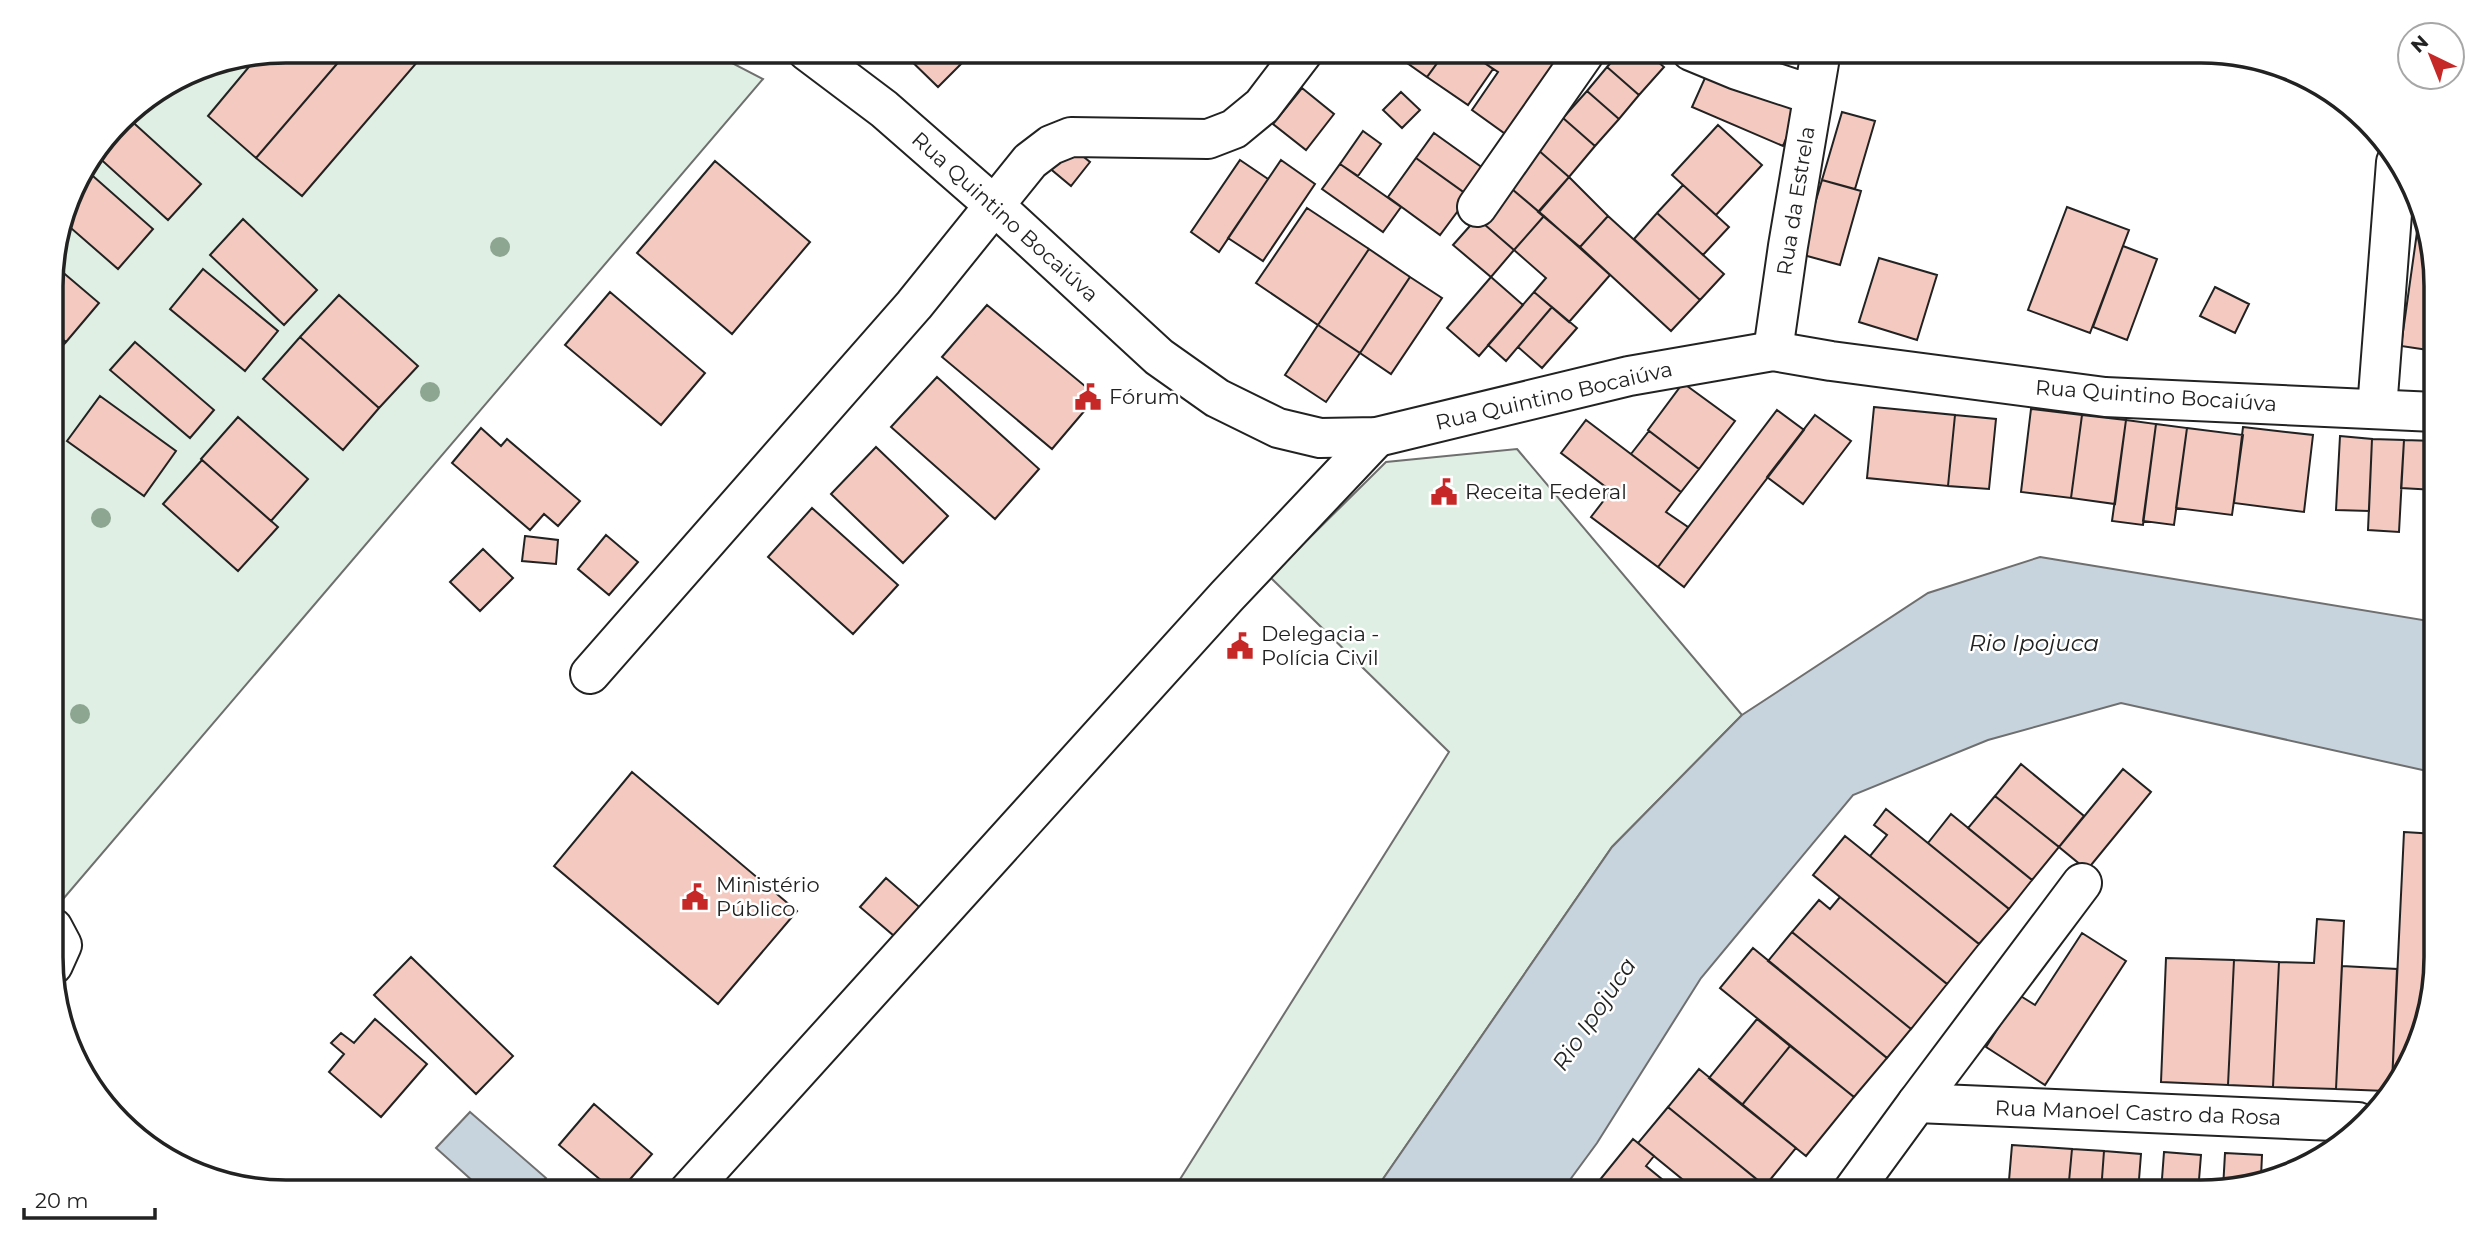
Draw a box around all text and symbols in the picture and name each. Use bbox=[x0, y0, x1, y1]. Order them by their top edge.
north arrow bbox=[2396, 21, 2466, 91]
text: N bbox=[2406, 30, 2433, 58]
street label: Rua da Estrela bbox=[1771, 124, 1820, 277]
street label: Rua Quintino Bocaiúva bbox=[907, 126, 1104, 307]
street label: Rua Quintino Bocaiúva bbox=[1433, 356, 1675, 435]
street label: Rua Quintino Bocaiúva bbox=[2034, 375, 2278, 416]
public building icon: Fórum bbox=[1073, 382, 1103, 412]
place label: Fórum bbox=[1109, 384, 1180, 409]
public building icon: Receita Federal bbox=[1429, 477, 1459, 507]
place label: Receita Federal bbox=[1465, 479, 1627, 504]
place label: Delegacia - Polícia Civil bbox=[1261, 621, 1379, 670]
water label: Rio Ipojuca bbox=[1969, 629, 2099, 657]
public building icon: Delegacia - Polícia Civil bbox=[1225, 631, 1255, 661]
place label: Ministério Público bbox=[716, 872, 820, 921]
public building icon: Ministério Público bbox=[680, 882, 710, 912]
water label: Rio Ipojuca bbox=[1546, 952, 1642, 1076]
street label: Rua Manoel Castro da Rosa bbox=[1994, 1095, 2282, 1130]
scale bar bbox=[24, 1176, 156, 1220]
text: 20 m bbox=[35, 1188, 89, 1213]

